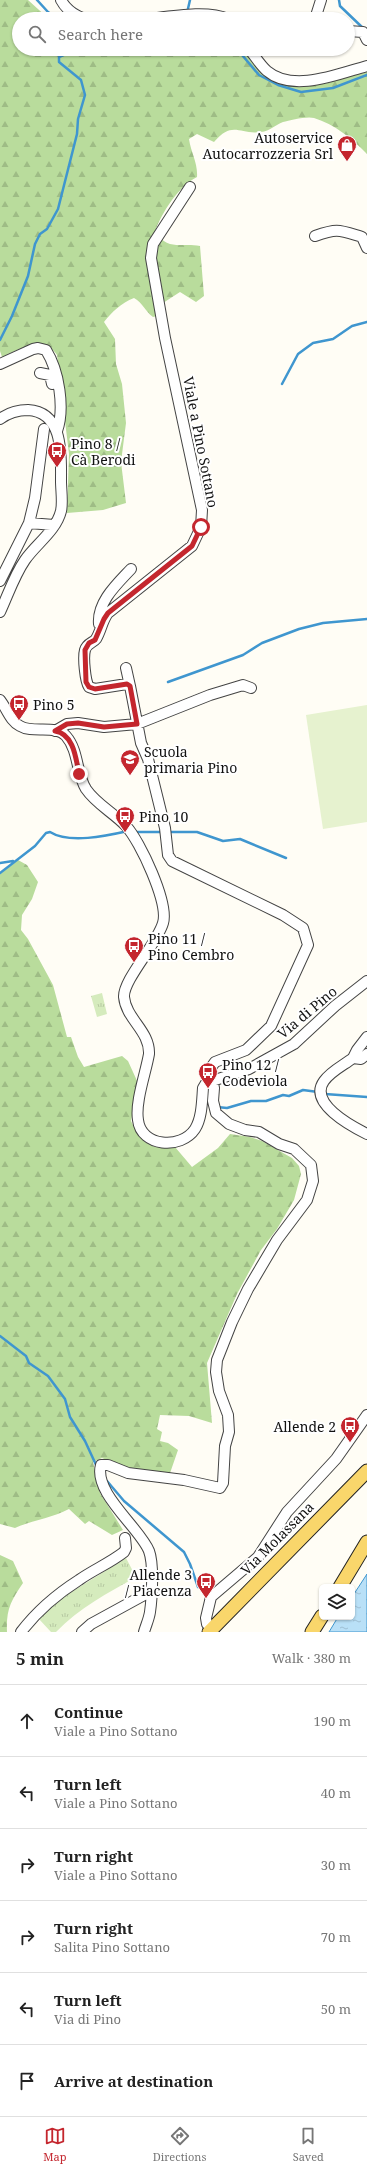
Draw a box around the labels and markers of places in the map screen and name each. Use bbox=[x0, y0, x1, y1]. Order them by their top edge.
place label: Autoservice Autocarrozzeria Srl bbox=[203, 128, 334, 163]
shop icon: Autoservice Autocarrozzeria Srl bbox=[336, 134, 358, 162]
place label: Pino 8 / Cà Berodi bbox=[71, 434, 136, 469]
bus stop icon: Pino 8 / Cà Berodi bbox=[46, 440, 68, 468]
bus stop icon: Pino 5 bbox=[8, 693, 30, 721]
place label: Pino 5 bbox=[33, 695, 75, 714]
place label: Scuola primaria Pino bbox=[144, 742, 237, 777]
school or university icon: Scuola primaria Pino bbox=[119, 748, 141, 776]
bus stop icon: Pino 10 bbox=[114, 805, 136, 833]
place label: Pino 10 bbox=[139, 807, 189, 826]
place label: Pino 11 / Pino Cembro bbox=[148, 929, 234, 964]
bus stop icon: Pino 11 / Pino Cembro bbox=[123, 935, 145, 963]
place label: Pino 12 / Codeviola bbox=[222, 1055, 288, 1090]
bus stop icon: Pino 12 / Codeviola bbox=[197, 1061, 219, 1089]
bus stop icon: Allende 2 bbox=[339, 1415, 361, 1443]
place label: Allende 2 bbox=[273, 1417, 336, 1436]
place label: Allende 3 / Piacenza bbox=[125, 1565, 192, 1600]
bus stop icon: Allende 3 / Piacenza bbox=[195, 1571, 217, 1599]

